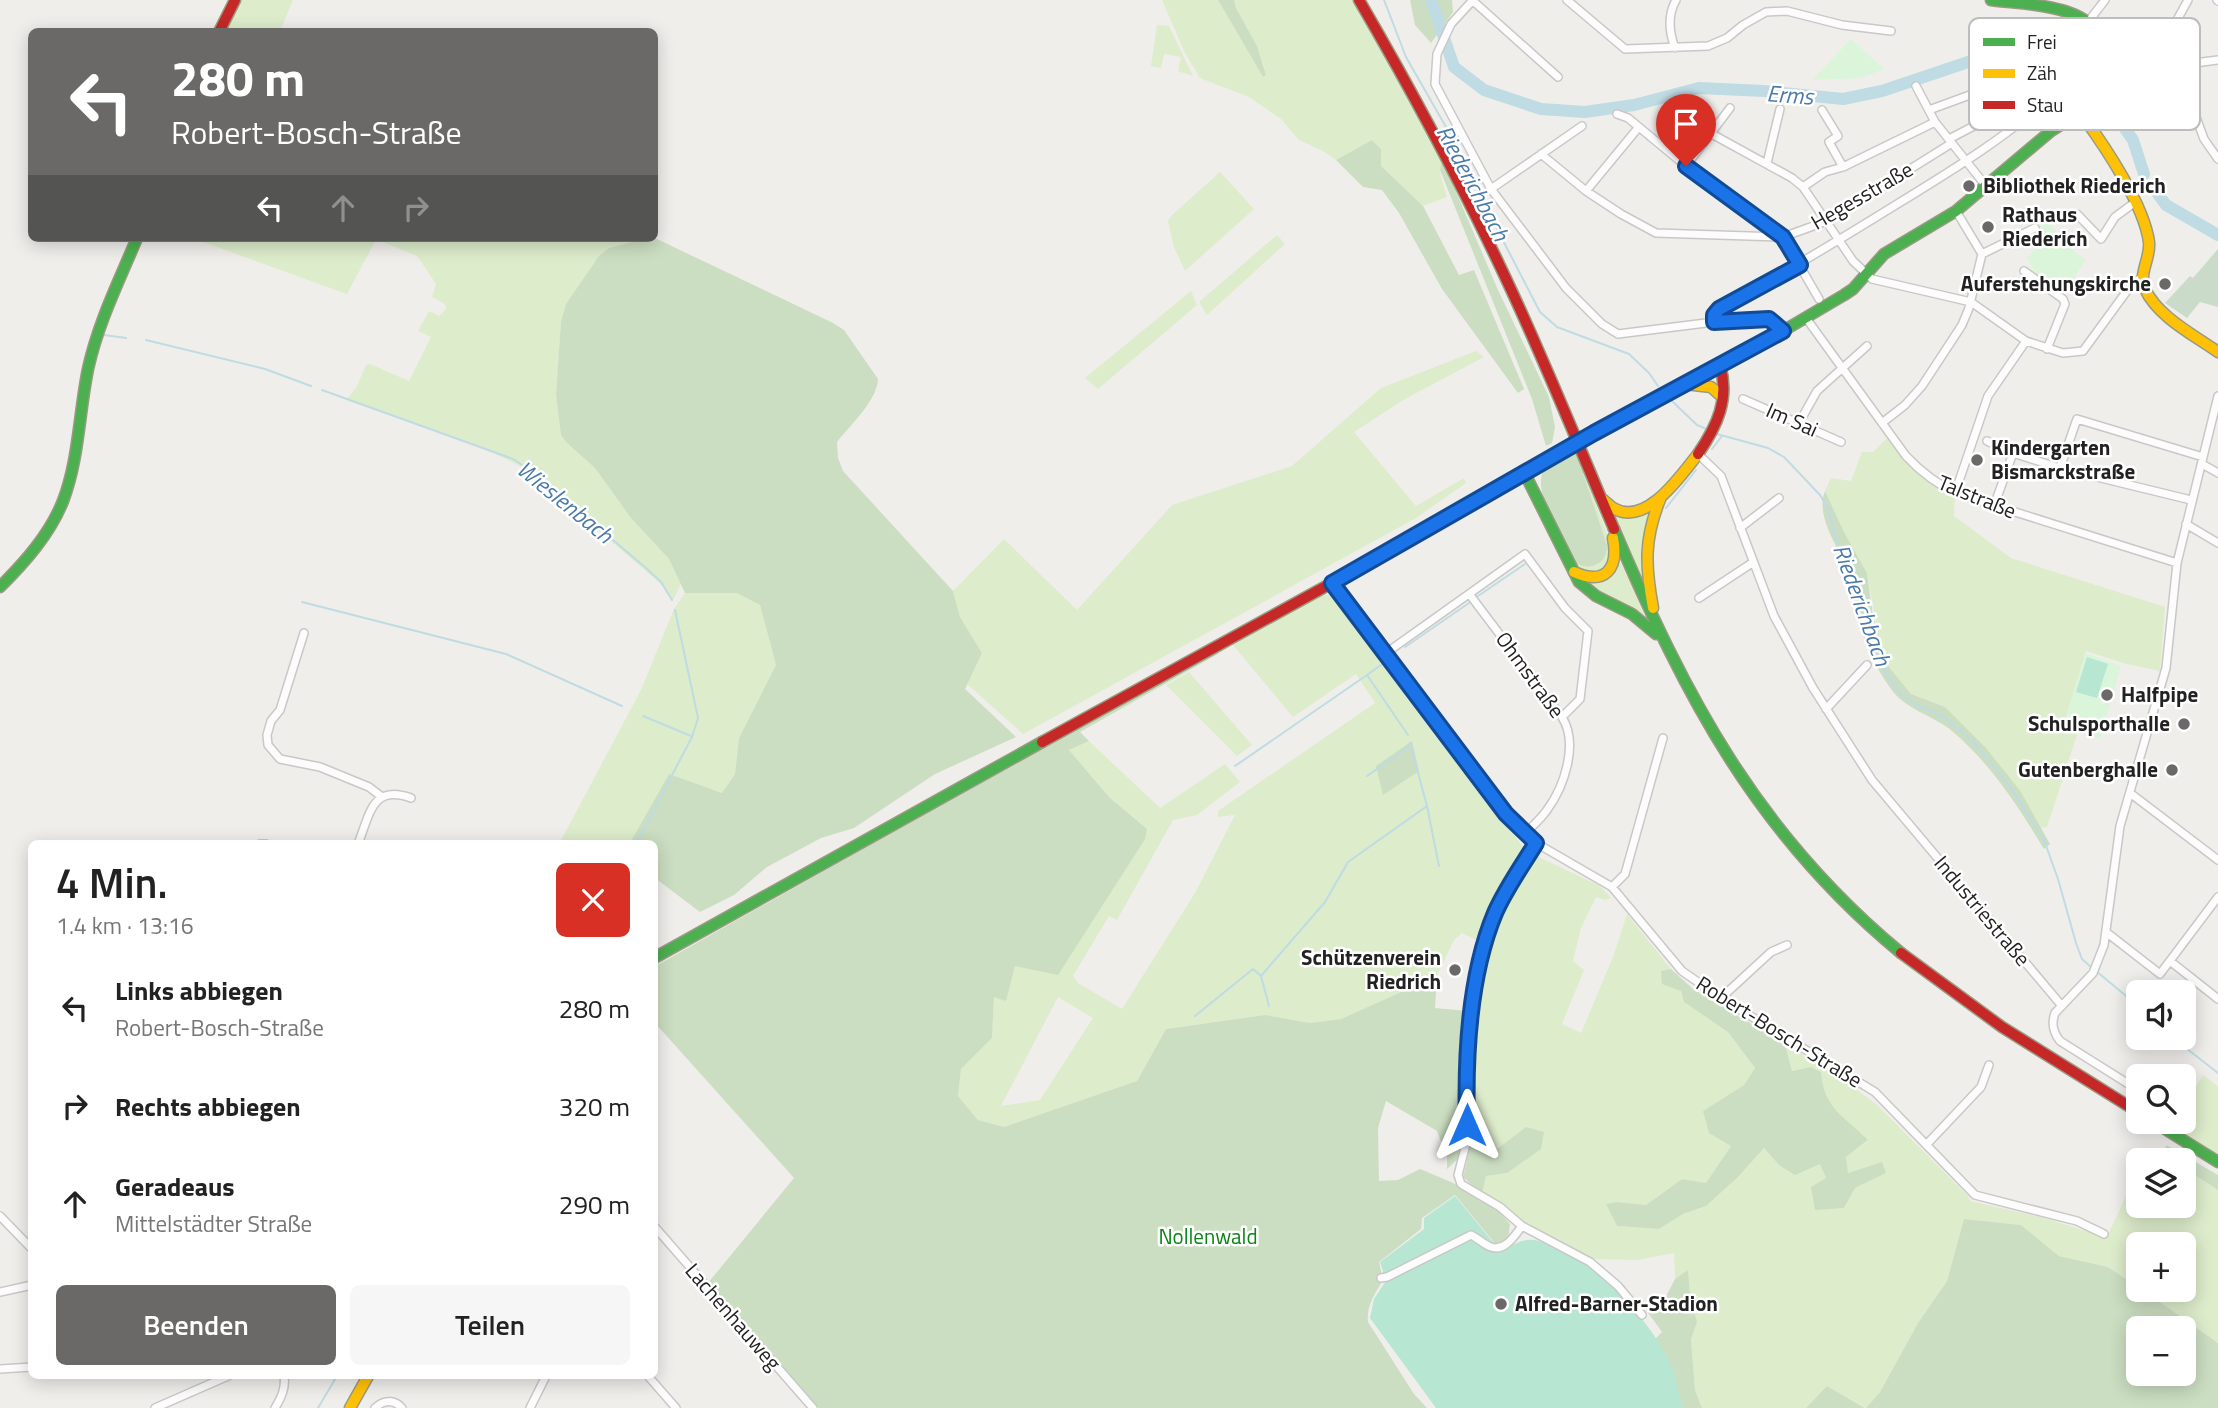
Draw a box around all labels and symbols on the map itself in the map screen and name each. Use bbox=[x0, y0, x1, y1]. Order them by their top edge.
legend bbox=[1969, 18, 2200, 130]
text: Frei bbox=[2027, 27, 2057, 56]
text: Zäh bbox=[2027, 58, 2057, 87]
water label: Erms bbox=[1766, 75, 1817, 114]
text: Stau bbox=[2027, 90, 2063, 119]
pin bbox=[1656, 94, 1716, 166]
water label: Riederichbach bbox=[1428, 118, 1519, 248]
street label: Hegesstraße bbox=[1804, 153, 1919, 237]
place label: Bibliothek Riederich bbox=[1983, 169, 2166, 201]
marker: Bibliothek Riederich bbox=[1961, 178, 1977, 194]
place label: Rathaus Riederich bbox=[2002, 198, 2088, 254]
marker: Rathaus Riederich bbox=[1980, 219, 1996, 235]
place label: Auferstehungskirche bbox=[1961, 267, 2151, 299]
marker: Auferstehungskirche bbox=[2157, 276, 2173, 292]
street label: Im Sai bbox=[1761, 394, 1824, 445]
place label: Kindergarten Bismarckstraße bbox=[1991, 431, 2135, 487]
water label: Wieslenbach bbox=[510, 452, 621, 552]
marker: Kindergarten Bismarckstraße bbox=[1969, 452, 1985, 468]
street label: Talstraße bbox=[1933, 466, 2021, 526]
water label: Riederichbach bbox=[1824, 539, 1901, 671]
street label: Ohmstraße bbox=[1488, 624, 1573, 724]
place label: Halfpipe bbox=[2121, 678, 2198, 710]
marker: Halfpipe bbox=[2099, 687, 2115, 703]
place label: Schulsporthalle bbox=[2028, 707, 2170, 739]
marker: Schulsporthalle bbox=[2176, 716, 2192, 732]
place label: Gutenberghalle bbox=[2018, 753, 2158, 785]
marker: Gutenberghalle bbox=[2164, 762, 2180, 778]
street label: Industriestraße bbox=[1927, 848, 2039, 973]
place label: Schützenverein Riedrich bbox=[1301, 941, 1441, 997]
marker: Schützenverein Riedrich bbox=[1447, 962, 1463, 978]
street label: Robert-Bosch-Straße bbox=[1690, 967, 1869, 1095]
position arrow bbox=[1430, 1088, 1504, 1162]
park label: Nollenwald bbox=[1158, 1220, 1258, 1252]
street label: Lachenhauweg bbox=[678, 1256, 790, 1377]
place label: Alfred-Barner-Stadion bbox=[1515, 1287, 1718, 1319]
marker: Alfred-Barner-Stadion bbox=[1493, 1296, 1509, 1312]

